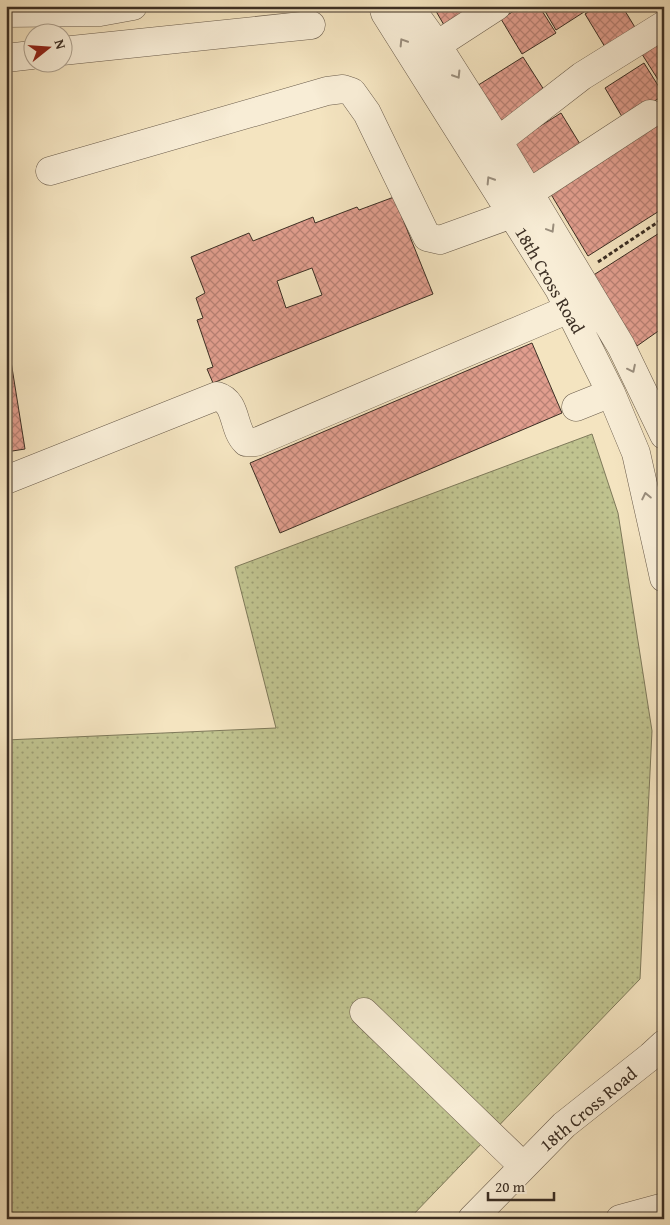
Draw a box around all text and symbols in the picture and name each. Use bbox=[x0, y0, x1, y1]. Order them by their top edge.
north arrow bbox=[22, 22, 72, 72]
text: N bbox=[50, 37, 72, 52]
one-way arrow bbox=[400, 39, 409, 48]
one-way arrow bbox=[450, 70, 460, 79]
one-way arrow bbox=[487, 176, 496, 185]
street label: 18th Cross Road bbox=[508, 221, 592, 339]
one-way arrow bbox=[544, 223, 554, 232]
one-way arrow bbox=[626, 364, 636, 373]
one-way arrow bbox=[641, 492, 652, 501]
street label: 18th Cross Road bbox=[533, 1060, 643, 1158]
scale bar bbox=[488, 1170, 554, 1202]
text: 20 m bbox=[495, 1176, 526, 1197]

